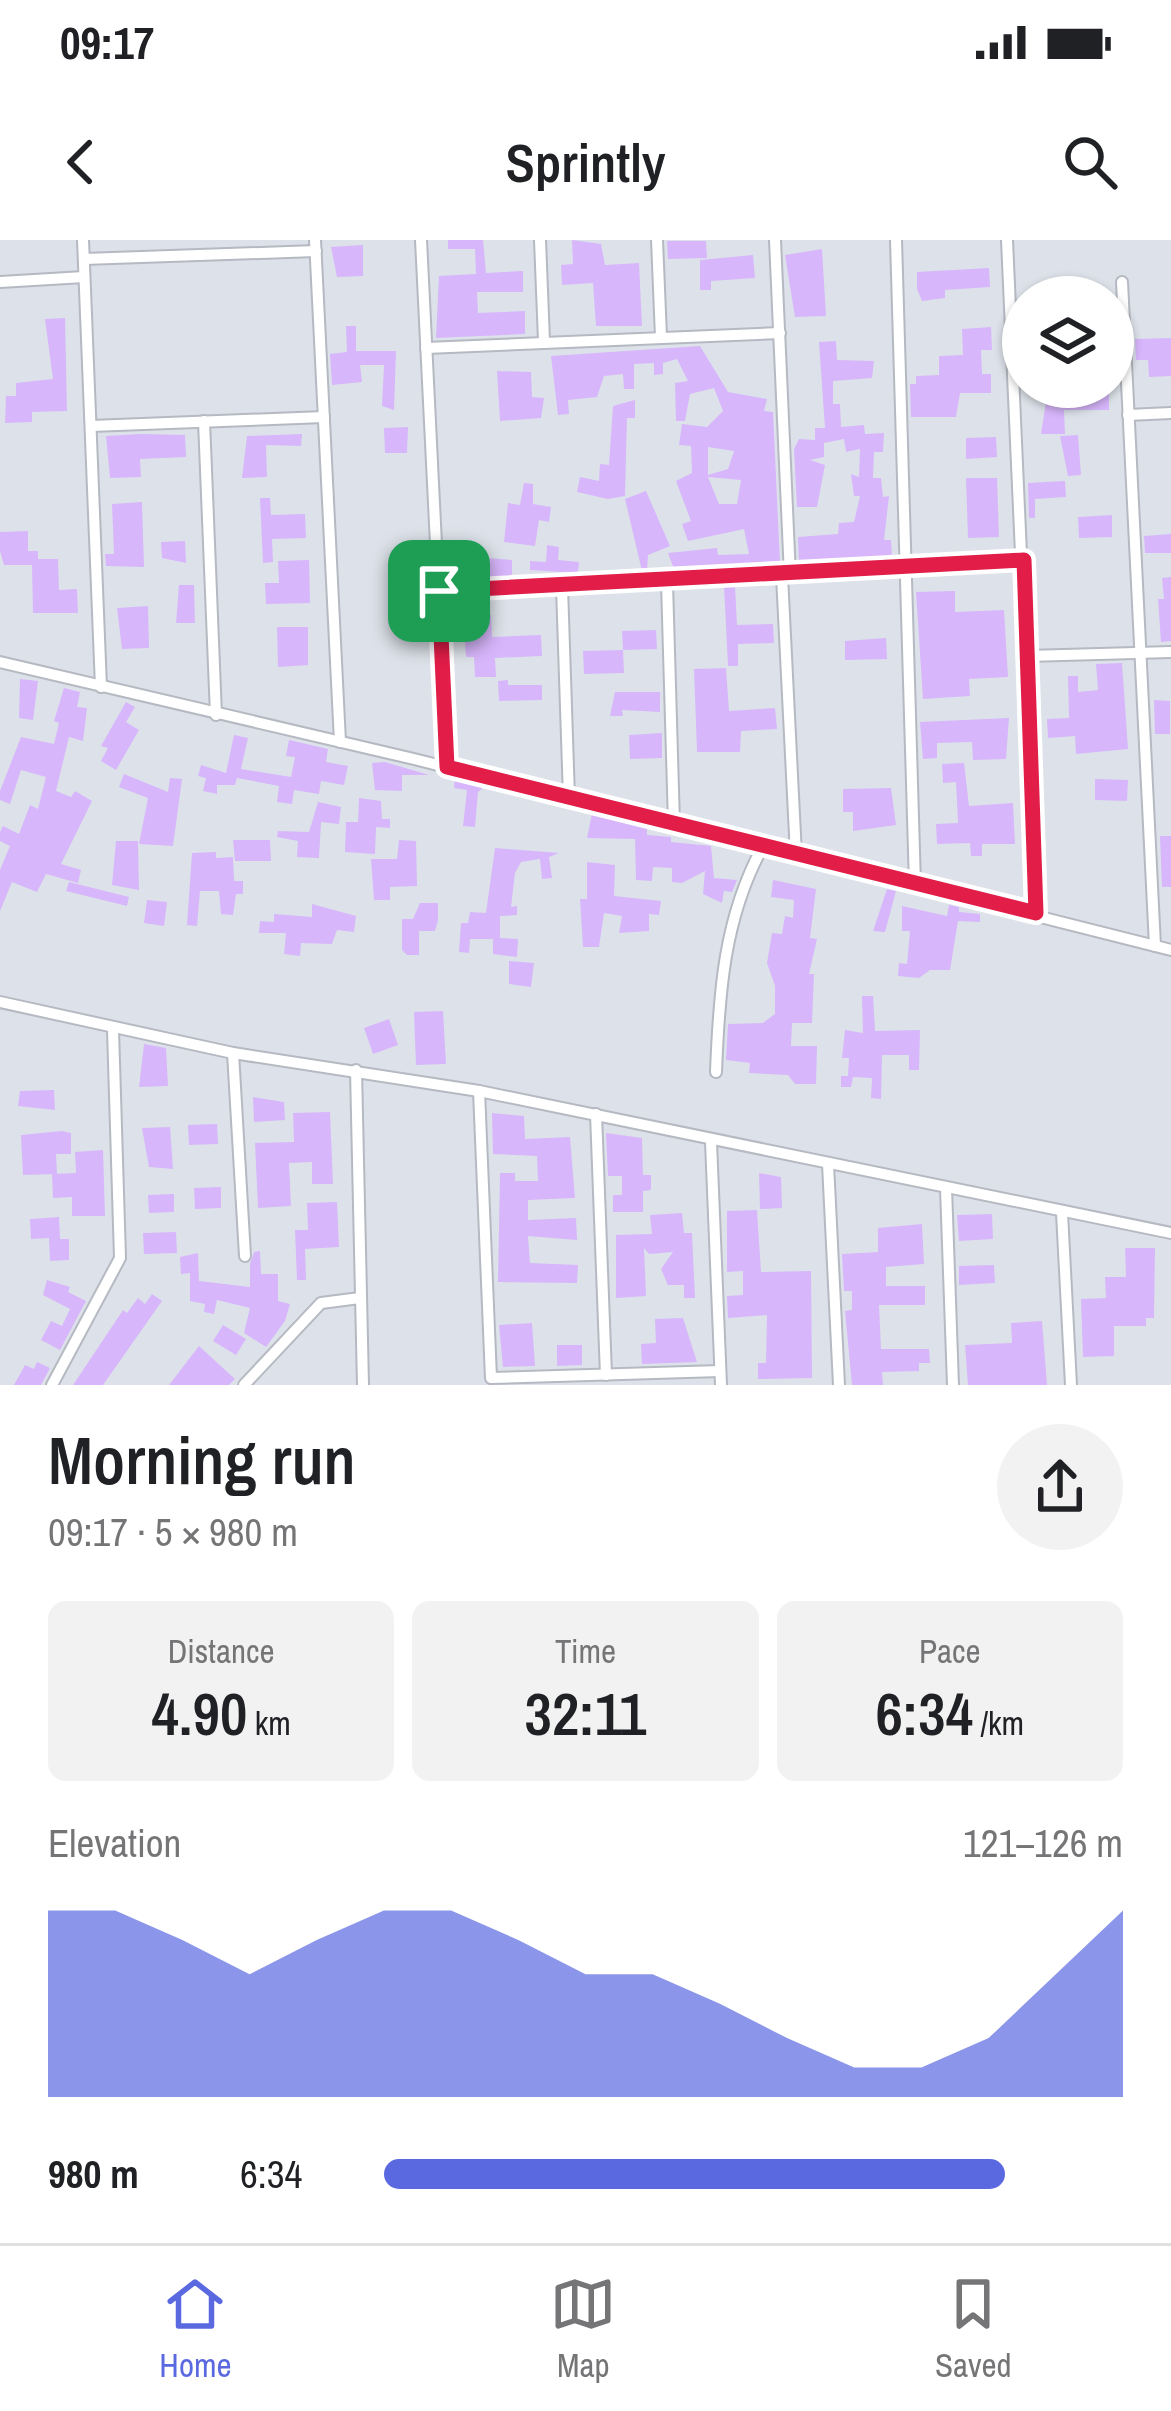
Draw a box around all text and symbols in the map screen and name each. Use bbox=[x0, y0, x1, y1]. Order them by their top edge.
text: 09:17 bbox=[60, 12, 154, 73]
text: Sprintly bbox=[506, 126, 665, 199]
icon: back bbox=[48, 129, 114, 195]
icon: search bbox=[1057, 129, 1123, 195]
map controls bbox=[1002, 276, 1134, 408]
button: layers bbox=[1002, 276, 1134, 408]
pin bbox=[388, 540, 490, 642]
icon: arrive bbox=[406, 558, 472, 624]
text: Morning run bbox=[48, 1416, 356, 1505]
button: share bbox=[997, 1424, 1123, 1550]
text: 09:17 · 5 × 980 m bbox=[48, 1506, 298, 1558]
text: Distance bbox=[168, 1629, 275, 1673]
text: Time bbox=[555, 1629, 616, 1673]
text: Pace bbox=[919, 1629, 981, 1673]
text: 4.90 bbox=[151, 1673, 247, 1754]
text: 32:11 bbox=[525, 1673, 646, 1754]
text: 6:34 bbox=[875, 1673, 973, 1754]
text: km bbox=[247, 1701, 291, 1745]
text: /km bbox=[973, 1701, 1024, 1745]
text: Elevation bbox=[48, 1817, 181, 1869]
text: 121–126 m bbox=[963, 1817, 1123, 1869]
text: 980 m bbox=[48, 2148, 139, 2200]
text: 6:34 bbox=[240, 2148, 302, 2200]
tab: Home bbox=[159, 2271, 232, 2387]
tab: Map bbox=[550, 2271, 616, 2387]
tab: Saved bbox=[935, 2271, 1012, 2387]

